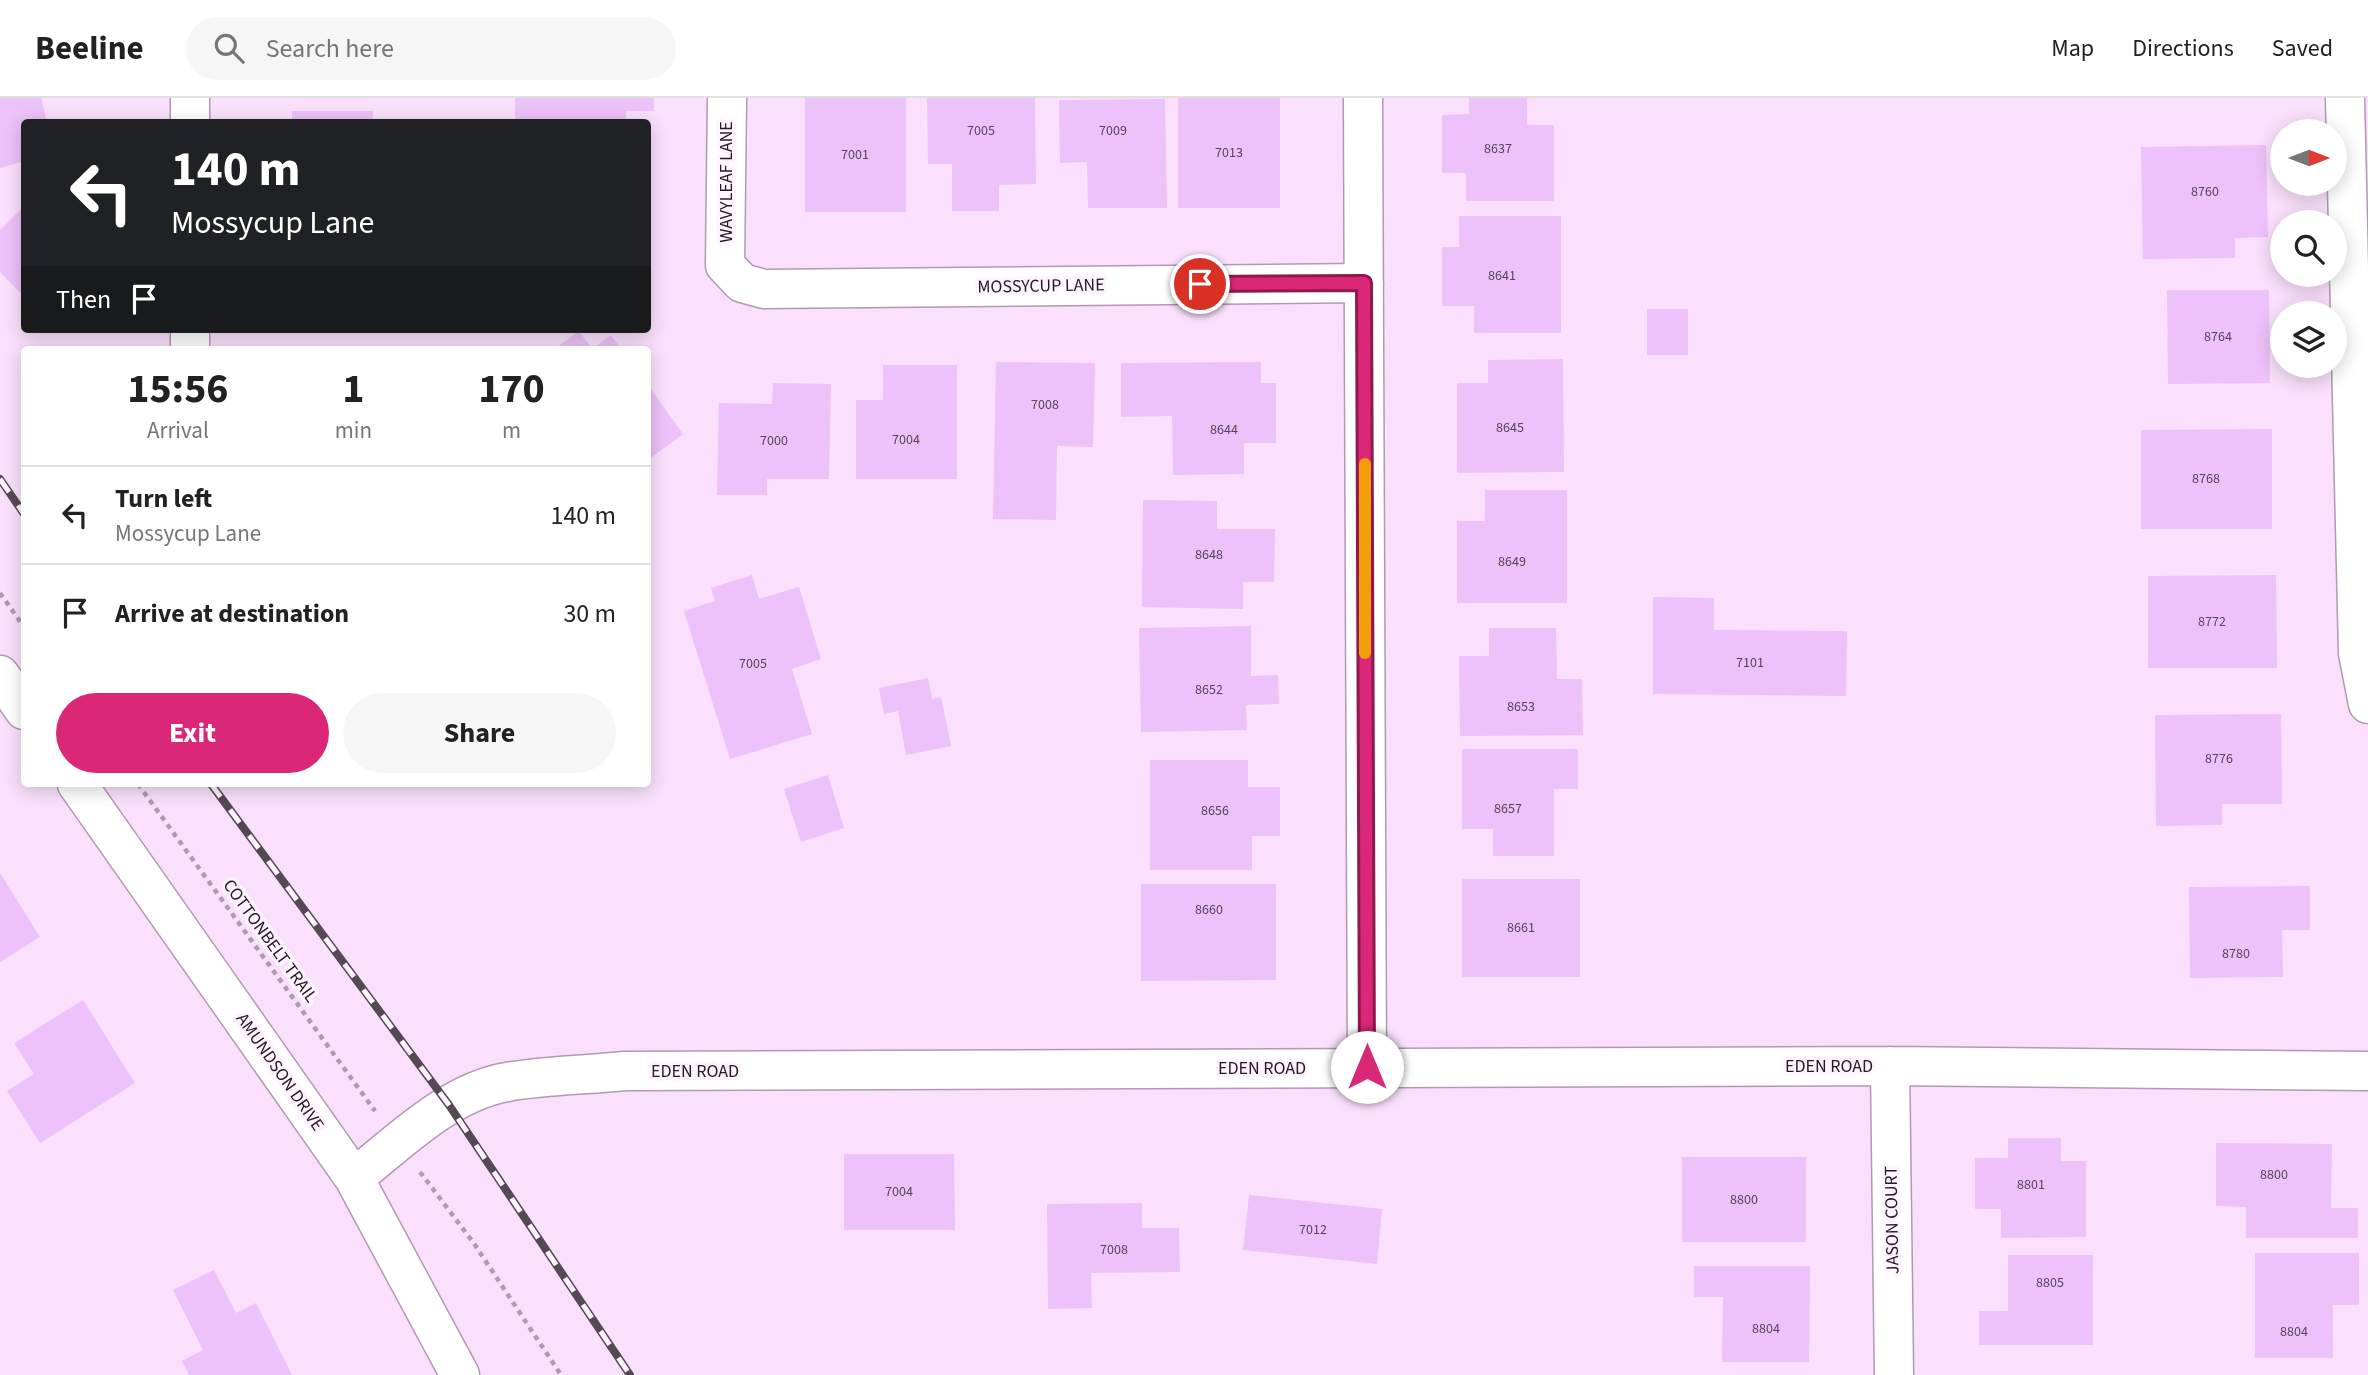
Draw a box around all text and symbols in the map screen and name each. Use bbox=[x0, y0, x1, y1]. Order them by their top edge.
search box bbox=[186, 17, 676, 80]
text: Beeline bbox=[35, 25, 144, 72]
icon: search bbox=[210, 29, 248, 67]
text: Search here bbox=[266, 30, 394, 67]
text: Map bbox=[2051, 31, 2094, 66]
text: Directions bbox=[2132, 31, 2234, 66]
text: Saved bbox=[2272, 31, 2333, 66]
north arrow bbox=[2270, 119, 2347, 196]
map controls bbox=[2270, 119, 2347, 378]
street label: WAVYLEAF LANE bbox=[714, 121, 739, 243]
house number: 7005 bbox=[967, 121, 995, 141]
house number: 7009 bbox=[1099, 121, 1127, 141]
text: 140 m bbox=[171, 135, 300, 205]
house number: 8637 bbox=[1484, 139, 1512, 159]
house number: 7013 bbox=[1215, 143, 1243, 163]
house number: 7001 bbox=[841, 145, 869, 165]
icon: left bbox=[56, 147, 147, 238]
house number: 8760 bbox=[2191, 182, 2219, 202]
text: Mossycup Lane bbox=[171, 200, 374, 246]
button: search bbox=[2270, 210, 2347, 287]
pin bbox=[1170, 254, 1230, 314]
icon: arrive bbox=[1181, 265, 1219, 303]
house number: 8641 bbox=[1488, 266, 1516, 286]
street label: MOSSYCUP LANE bbox=[977, 272, 1105, 300]
icon: arrive bbox=[125, 280, 163, 318]
text: Then bbox=[56, 281, 111, 318]
button: layers bbox=[2270, 301, 2347, 378]
house number: 8764 bbox=[2204, 327, 2232, 347]
text: 15:56 bbox=[127, 359, 229, 419]
text: 1 bbox=[342, 359, 364, 419]
text: 170 bbox=[478, 359, 545, 419]
house number: 7008 bbox=[1031, 395, 1059, 415]
text: Arrival bbox=[147, 414, 209, 447]
text: min bbox=[335, 414, 372, 447]
text: m bbox=[502, 414, 521, 447]
house number: 8645 bbox=[1496, 418, 1524, 438]
house number: 8644 bbox=[1210, 420, 1238, 440]
house number: 7004 bbox=[892, 430, 920, 450]
house number: 7000 bbox=[760, 431, 788, 451]
house number: 8768 bbox=[2192, 469, 2220, 489]
text: Turn left bbox=[115, 480, 212, 517]
icon: left bbox=[56, 496, 94, 534]
text: 140 m bbox=[550, 497, 616, 534]
text: Mossycup Lane bbox=[115, 517, 261, 550]
house number: 8648 bbox=[1195, 545, 1223, 565]
house number: 8649 bbox=[1498, 552, 1526, 572]
icon: arrive bbox=[56, 594, 94, 632]
text: Arrive at destination bbox=[115, 595, 349, 632]
text: 30 m bbox=[563, 595, 616, 632]
house number: 8772 bbox=[2198, 612, 2226, 632]
house number: 7101 bbox=[1736, 653, 1764, 673]
house number: 7005 bbox=[739, 654, 767, 674]
house number: 8652 bbox=[1195, 680, 1223, 700]
button: Exit bbox=[56, 693, 329, 773]
button: Share bbox=[343, 693, 616, 773]
house number: 8653 bbox=[1507, 697, 1535, 717]
house number: 8776 bbox=[2205, 749, 2233, 769]
house number: 8657 bbox=[1494, 799, 1522, 819]
house number: 8656 bbox=[1201, 801, 1229, 821]
street label: COTTONBELT TRAIL bbox=[217, 874, 323, 1008]
house number: 8660 bbox=[1195, 900, 1223, 920]
house number: 8661 bbox=[1507, 918, 1535, 938]
house number: 8780 bbox=[2222, 944, 2250, 964]
street label: AMUNDSON DRIVE bbox=[230, 1008, 330, 1136]
position arrow bbox=[1330, 1030, 1404, 1104]
street label: EDEN ROAD bbox=[1785, 1054, 1873, 1079]
street label: EDEN ROAD bbox=[1218, 1056, 1306, 1081]
street label: EDEN ROAD bbox=[651, 1059, 739, 1084]
street label: JASON COURT bbox=[1879, 1165, 1905, 1274]
house number: 8800 bbox=[2260, 1165, 2288, 1185]
house number: 8801 bbox=[2017, 1175, 2045, 1195]
house number: 7004 bbox=[885, 1182, 913, 1202]
house number: 8800 bbox=[1730, 1190, 1758, 1210]
house number: 7012 bbox=[1299, 1220, 1327, 1240]
house number: 7008 bbox=[1100, 1240, 1128, 1260]
house number: 8805 bbox=[2036, 1273, 2064, 1293]
house number: 8804 bbox=[1752, 1319, 1780, 1339]
house number: 8804 bbox=[2280, 1322, 2308, 1342]

